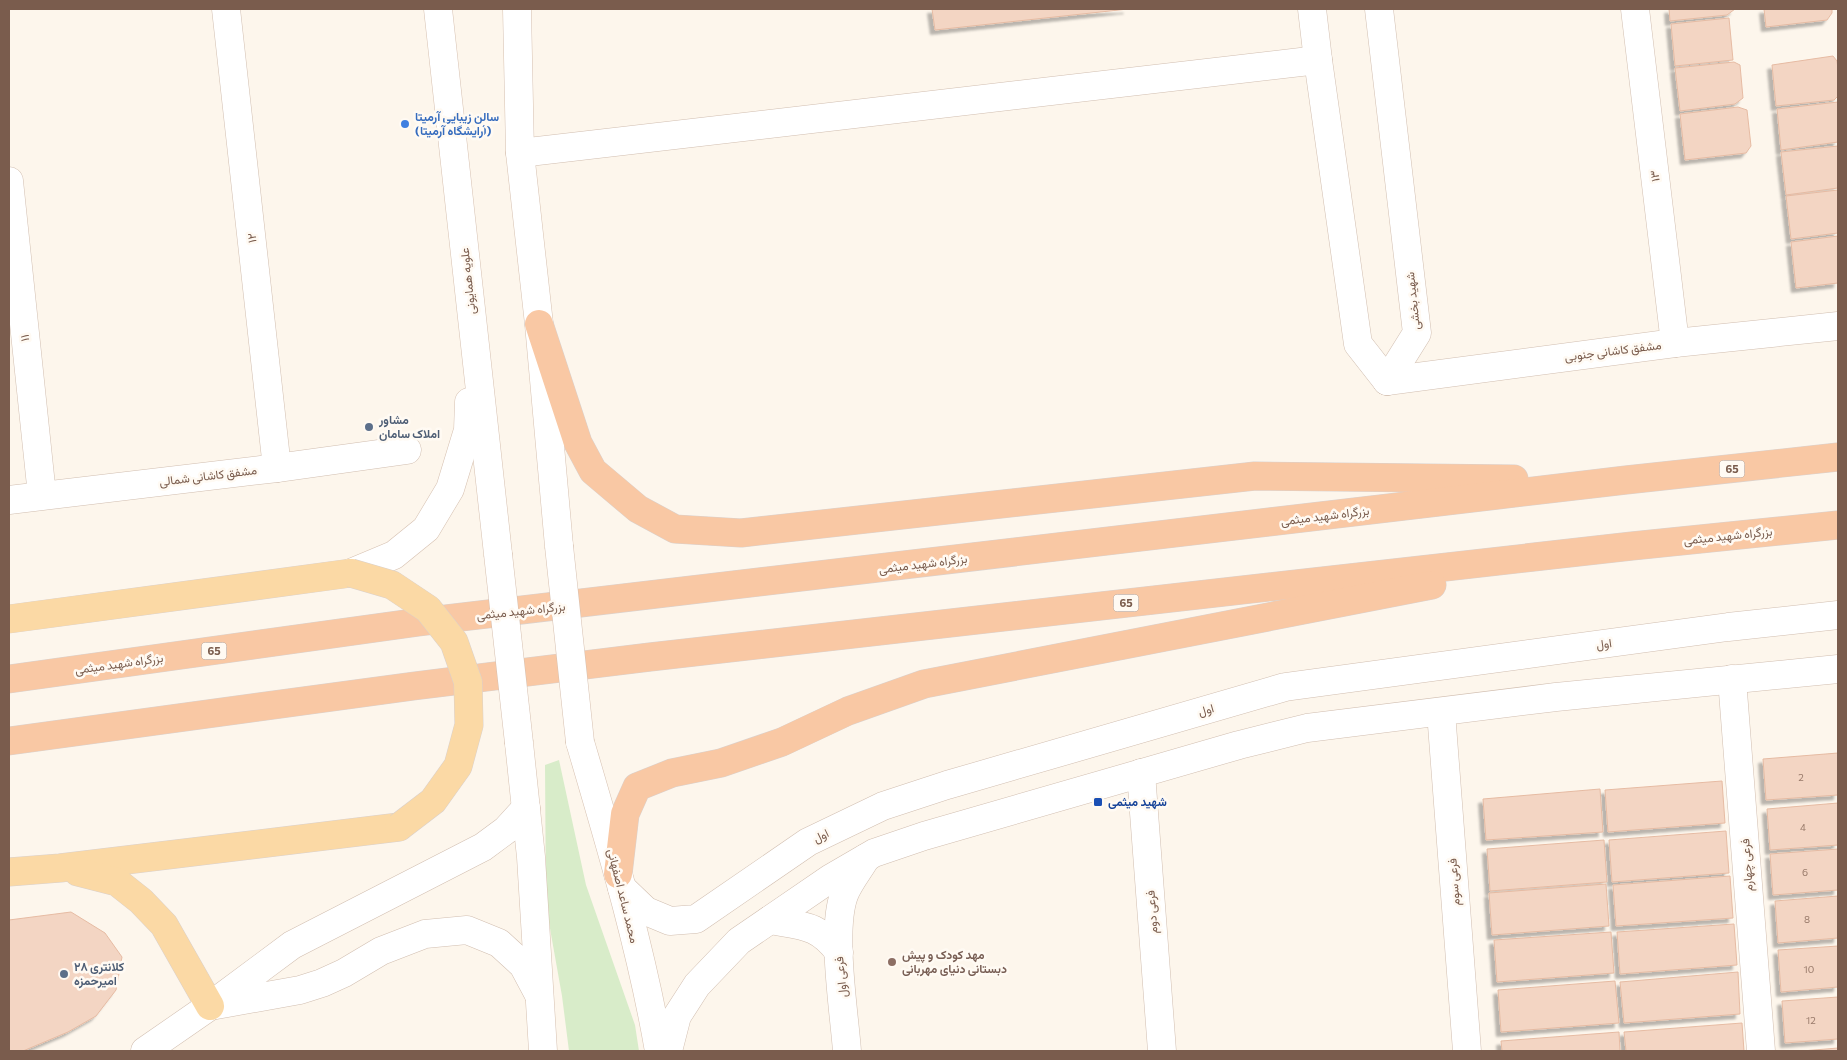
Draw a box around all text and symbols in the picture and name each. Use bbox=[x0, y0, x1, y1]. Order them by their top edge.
place label: سالن زیبایی آرمیتا (آرایشگاه آرمیتا) bbox=[415, 109, 500, 139]
marker: سالن زیبایی آرمیتا (آرایشگاه آرمیتا) bbox=[399, 118, 411, 130]
street label: ۱۳ bbox=[1646, 170, 1662, 183]
street label: ۱۲ bbox=[244, 233, 258, 244]
street label: علویه همایونی bbox=[457, 247, 479, 315]
street label: شهید بخشی bbox=[1402, 271, 1424, 331]
street label: ۱۱ bbox=[17, 334, 31, 342]
street label: مشفق کاشانی جنوبی bbox=[1564, 337, 1662, 365]
place label: مشاور املاک سامان bbox=[378, 412, 440, 441]
marker: مشاور املاک سامان bbox=[363, 421, 375, 433]
road number: 65 bbox=[1720, 460, 1744, 478]
street label: مشفق کاشانی شمالی bbox=[158, 462, 258, 490]
street label: بزرگراه شهید میثمی bbox=[1280, 503, 1370, 529]
street label: بزرگراه شهید میثمی bbox=[1683, 523, 1773, 549]
street label: بزرگراه شهید میثمی bbox=[878, 551, 968, 577]
road number: 65 bbox=[1114, 594, 1138, 612]
street label: بزرگراه شهید میثمی bbox=[476, 598, 566, 624]
street label: اول bbox=[1595, 635, 1613, 653]
road number: 65 bbox=[202, 642, 226, 659]
street label: بزرگراه شهید میثمی bbox=[74, 650, 164, 678]
street label: اول bbox=[1196, 700, 1216, 720]
house number: 2 bbox=[1798, 771, 1804, 783]
place label: شهید میثمی bbox=[1108, 794, 1167, 810]
marker: شهید میثمی bbox=[1092, 796, 1104, 808]
house number: 4 bbox=[1800, 821, 1806, 833]
street label: اول bbox=[810, 825, 832, 847]
street label: فرعی چهارم bbox=[1737, 838, 1757, 892]
street label: محمد ساعد اصفهانی bbox=[604, 847, 642, 945]
street label: فرعی سوم bbox=[1444, 858, 1464, 906]
house number: 6 bbox=[1802, 866, 1808, 878]
street label: فرعی دوم bbox=[1142, 890, 1162, 934]
house number: 8 bbox=[1804, 913, 1810, 925]
place label: مهد کودک و پیش دبستانی دنیای‌ مهربانی bbox=[902, 947, 1007, 977]
street label: فرعی اول bbox=[831, 956, 851, 998]
marker: مهد کودک و پیش دبستانی دنیای‌ مهربانی bbox=[886, 956, 898, 968]
place label: کلانتری ۲۸ امیرحمزه bbox=[74, 959, 125, 989]
house number: 10 bbox=[1804, 963, 1814, 975]
marker: کلانتری ۲۸ امیرحمزه bbox=[58, 968, 70, 980]
house number: 12 bbox=[1806, 1014, 1816, 1026]

